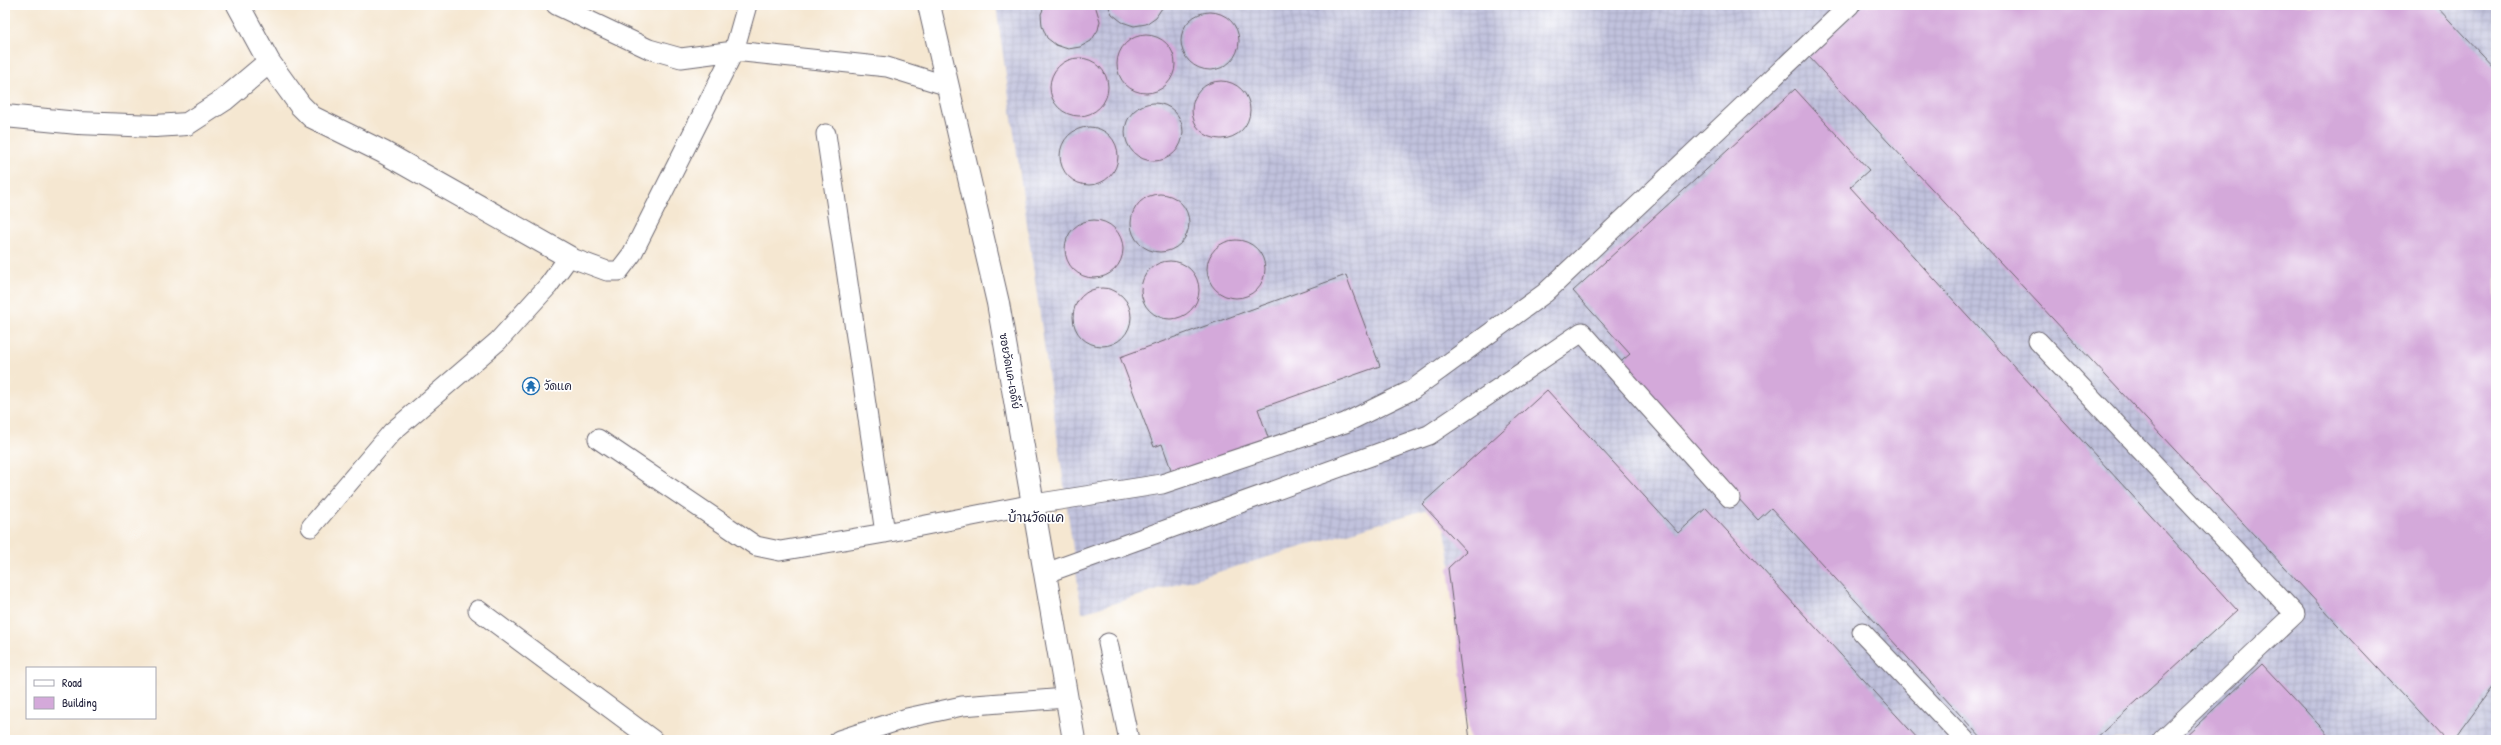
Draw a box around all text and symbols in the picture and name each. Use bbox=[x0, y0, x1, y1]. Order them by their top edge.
street label: ซอยวัดแค-เจดีย์ bbox=[996, 332, 1025, 410]
temple icon: วัดแค bbox=[521, 376, 541, 396]
place label: วัดแค bbox=[544, 379, 572, 393]
district label: บ้านวัดแค bbox=[1008, 508, 1064, 526]
legend bbox=[26, 667, 156, 719]
text: Road bbox=[62, 674, 82, 691]
text: Building bbox=[62, 694, 97, 711]

